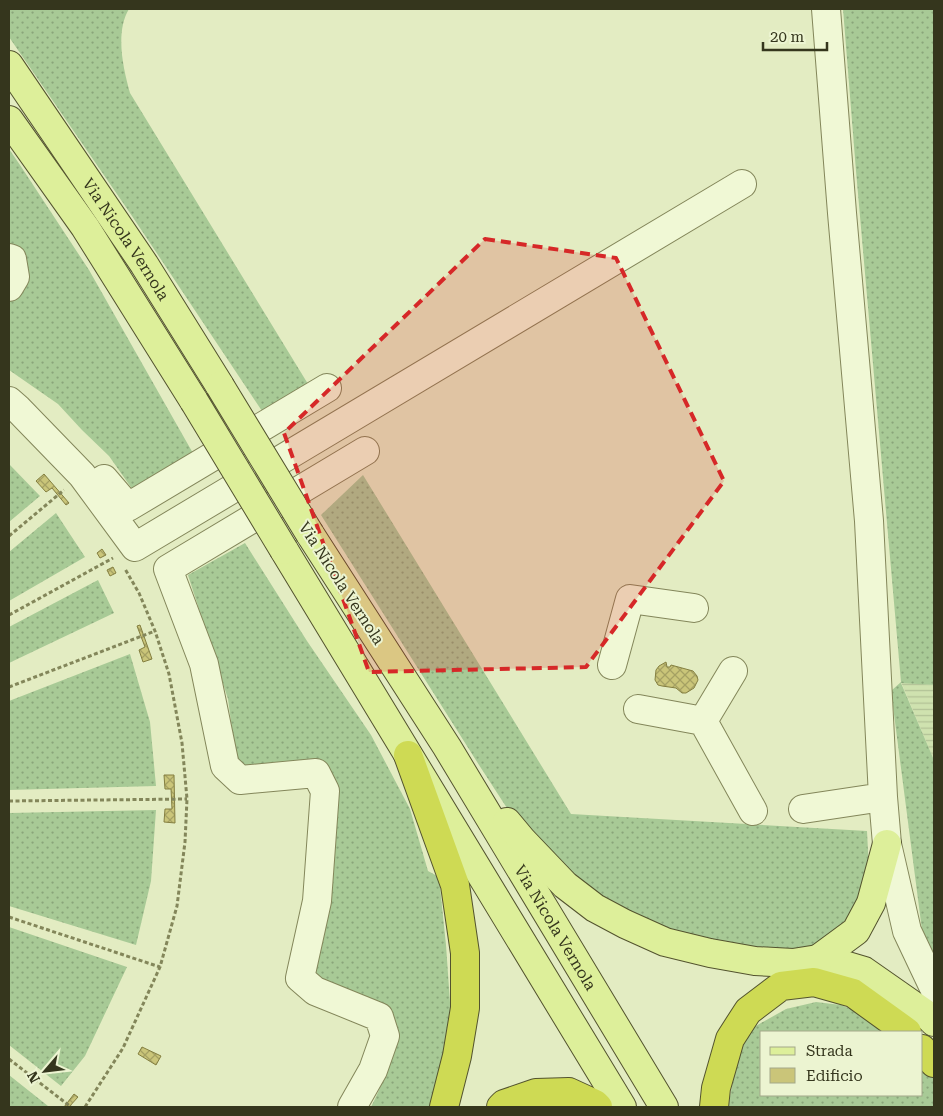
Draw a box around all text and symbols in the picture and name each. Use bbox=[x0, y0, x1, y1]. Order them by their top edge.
scale bar bbox=[763, 20, 827, 52]
text: 20 m bbox=[770, 28, 805, 46]
street label: Via Nicola Vernola bbox=[78, 175, 173, 304]
street label: Via Nicola Vernola bbox=[295, 518, 389, 649]
street label: Via Nicola Vernola bbox=[510, 862, 601, 994]
legend bbox=[760, 1031, 923, 1096]
text: Strada bbox=[806, 1042, 853, 1060]
north arrow bbox=[20, 1046, 70, 1096]
text: Edificio bbox=[806, 1067, 863, 1085]
text: N bbox=[24, 1068, 43, 1086]

